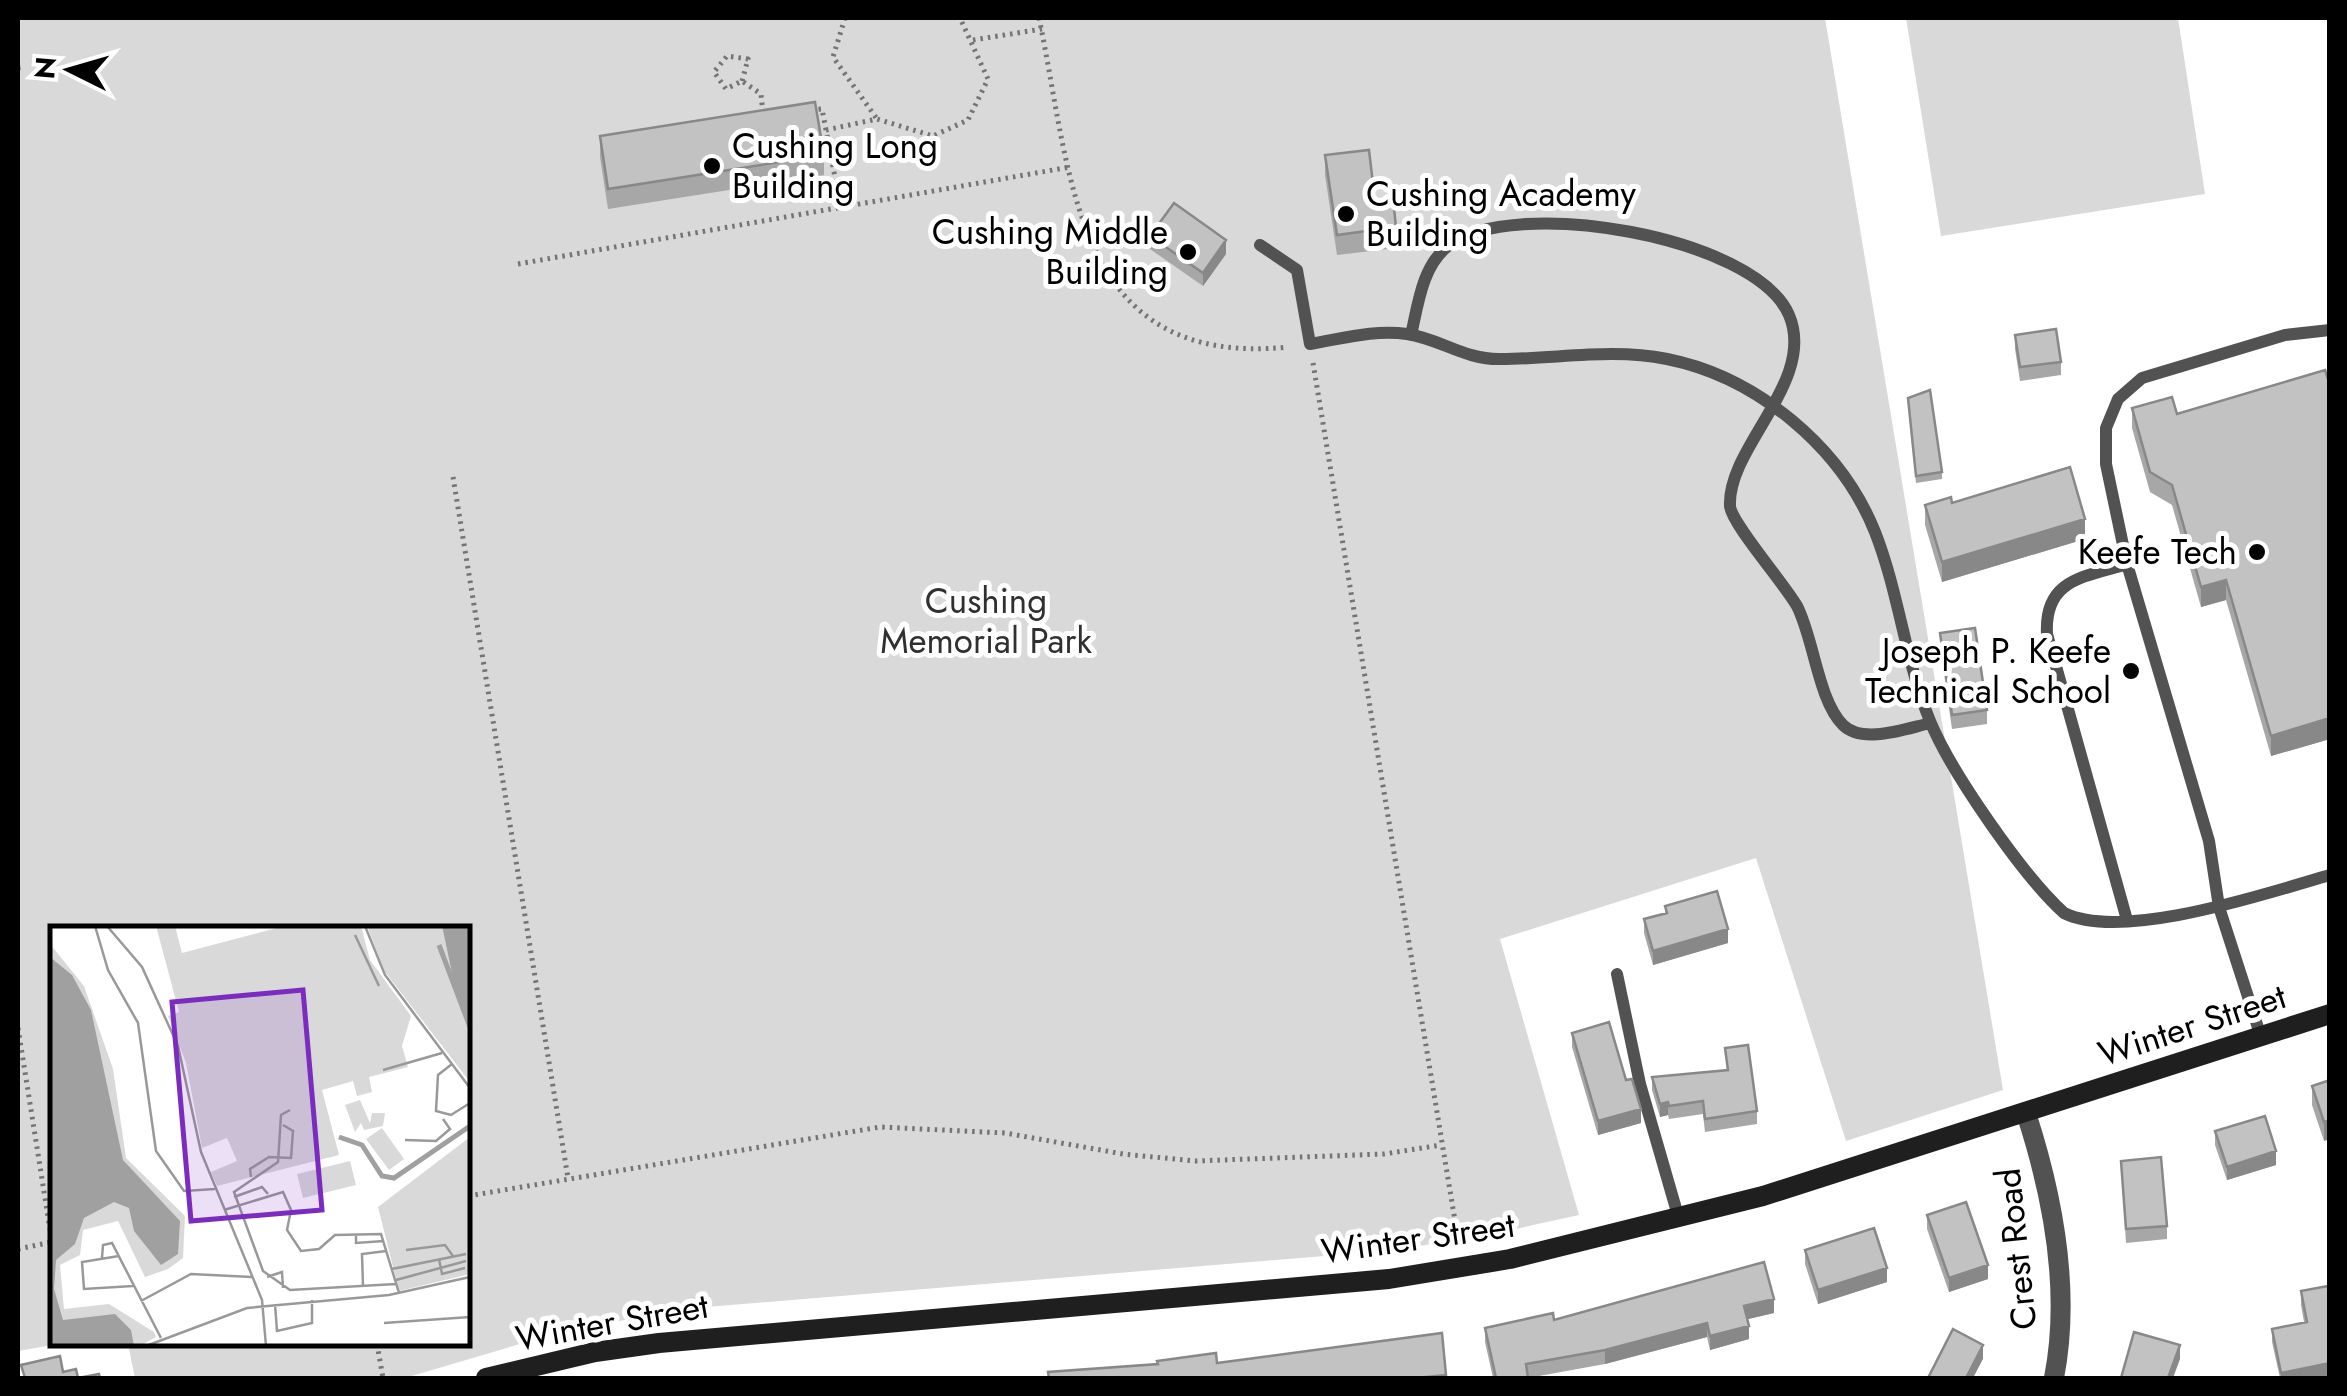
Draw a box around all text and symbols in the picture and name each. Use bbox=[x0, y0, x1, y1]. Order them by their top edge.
north arrow bbox=[20, 20, 120, 120]
text: N bbox=[24, 55, 67, 81]
place label: Cushing Long Building bbox=[732, 121, 938, 211]
marker: Cushing Long Building bbox=[701, 155, 723, 177]
place label: Cushing Academy Building bbox=[1366, 169, 1637, 259]
marker: Cushing Academy Building bbox=[1335, 203, 1357, 225]
place label: Cushing Middle Building bbox=[932, 207, 1168, 297]
marker: Cushing Middle Building bbox=[1177, 241, 1199, 263]
place label: Keefe Tech bbox=[2078, 527, 2237, 577]
marker: Keefe Tech bbox=[2246, 541, 2268, 563]
park label: Cushing Memorial Park bbox=[880, 576, 1092, 666]
place label: Joseph P. Keefe Technical School bbox=[1865, 626, 2111, 716]
marker: Joseph P. Keefe Technical School bbox=[2120, 660, 2142, 682]
inset map bbox=[50, 926, 470, 1346]
street label: Winter Street bbox=[2092, 971, 2293, 1079]
street label: Crest Road bbox=[1983, 1166, 2049, 1332]
street label: Winter Street bbox=[1318, 1200, 1518, 1276]
street label: Winter Street bbox=[512, 1280, 713, 1364]

